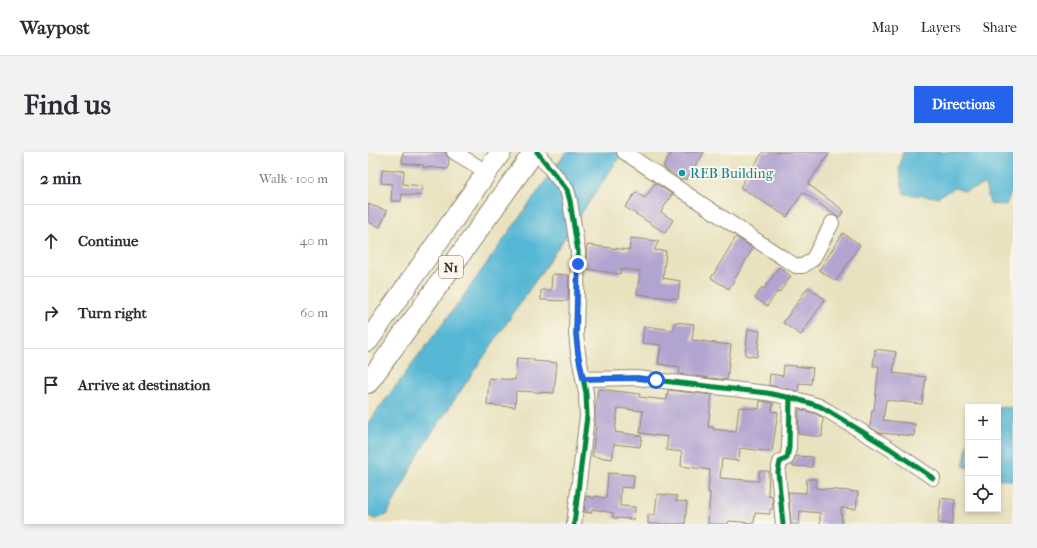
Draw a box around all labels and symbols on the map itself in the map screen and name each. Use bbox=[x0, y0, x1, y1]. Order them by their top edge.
place label: REB Building bbox=[690, 165, 774, 182]
marker: REB Building bbox=[677, 168, 687, 178]
route end bbox=[569, 255, 587, 273]
road number: N1 bbox=[439, 256, 463, 278]
route start bbox=[647, 371, 665, 389]

